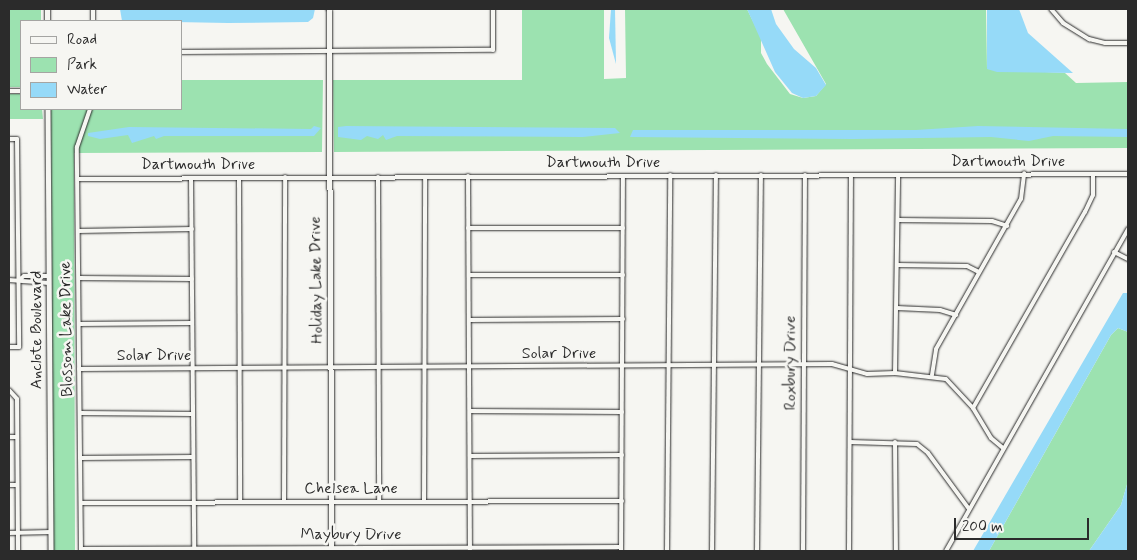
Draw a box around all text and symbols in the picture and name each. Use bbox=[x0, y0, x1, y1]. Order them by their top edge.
legend bbox=[20, 20, 182, 110]
text: Road bbox=[67, 30, 97, 50]
text: Park bbox=[67, 55, 97, 75]
text: Water bbox=[67, 80, 107, 100]
street label: Dartmouth Drive bbox=[951, 152, 1065, 172]
street label: Dartmouth Drive bbox=[546, 153, 660, 173]
street label: Dartmouth Drive bbox=[141, 155, 255, 175]
street label: Holiday Lake Drive bbox=[306, 216, 328, 344]
street label: Blossom Lake Drive bbox=[56, 262, 78, 396]
street label: Anclote Boulevard bbox=[27, 271, 47, 389]
street label: Roxbury Drive bbox=[781, 316, 801, 410]
street label: Solar Drive bbox=[522, 344, 596, 364]
street label: Solar Drive bbox=[117, 346, 191, 366]
street label: Chelsea Lane bbox=[304, 479, 398, 499]
scale bar bbox=[957, 508, 1092, 540]
text: 200 m bbox=[962, 517, 1003, 537]
street label: Maybury Drive bbox=[301, 525, 401, 545]

